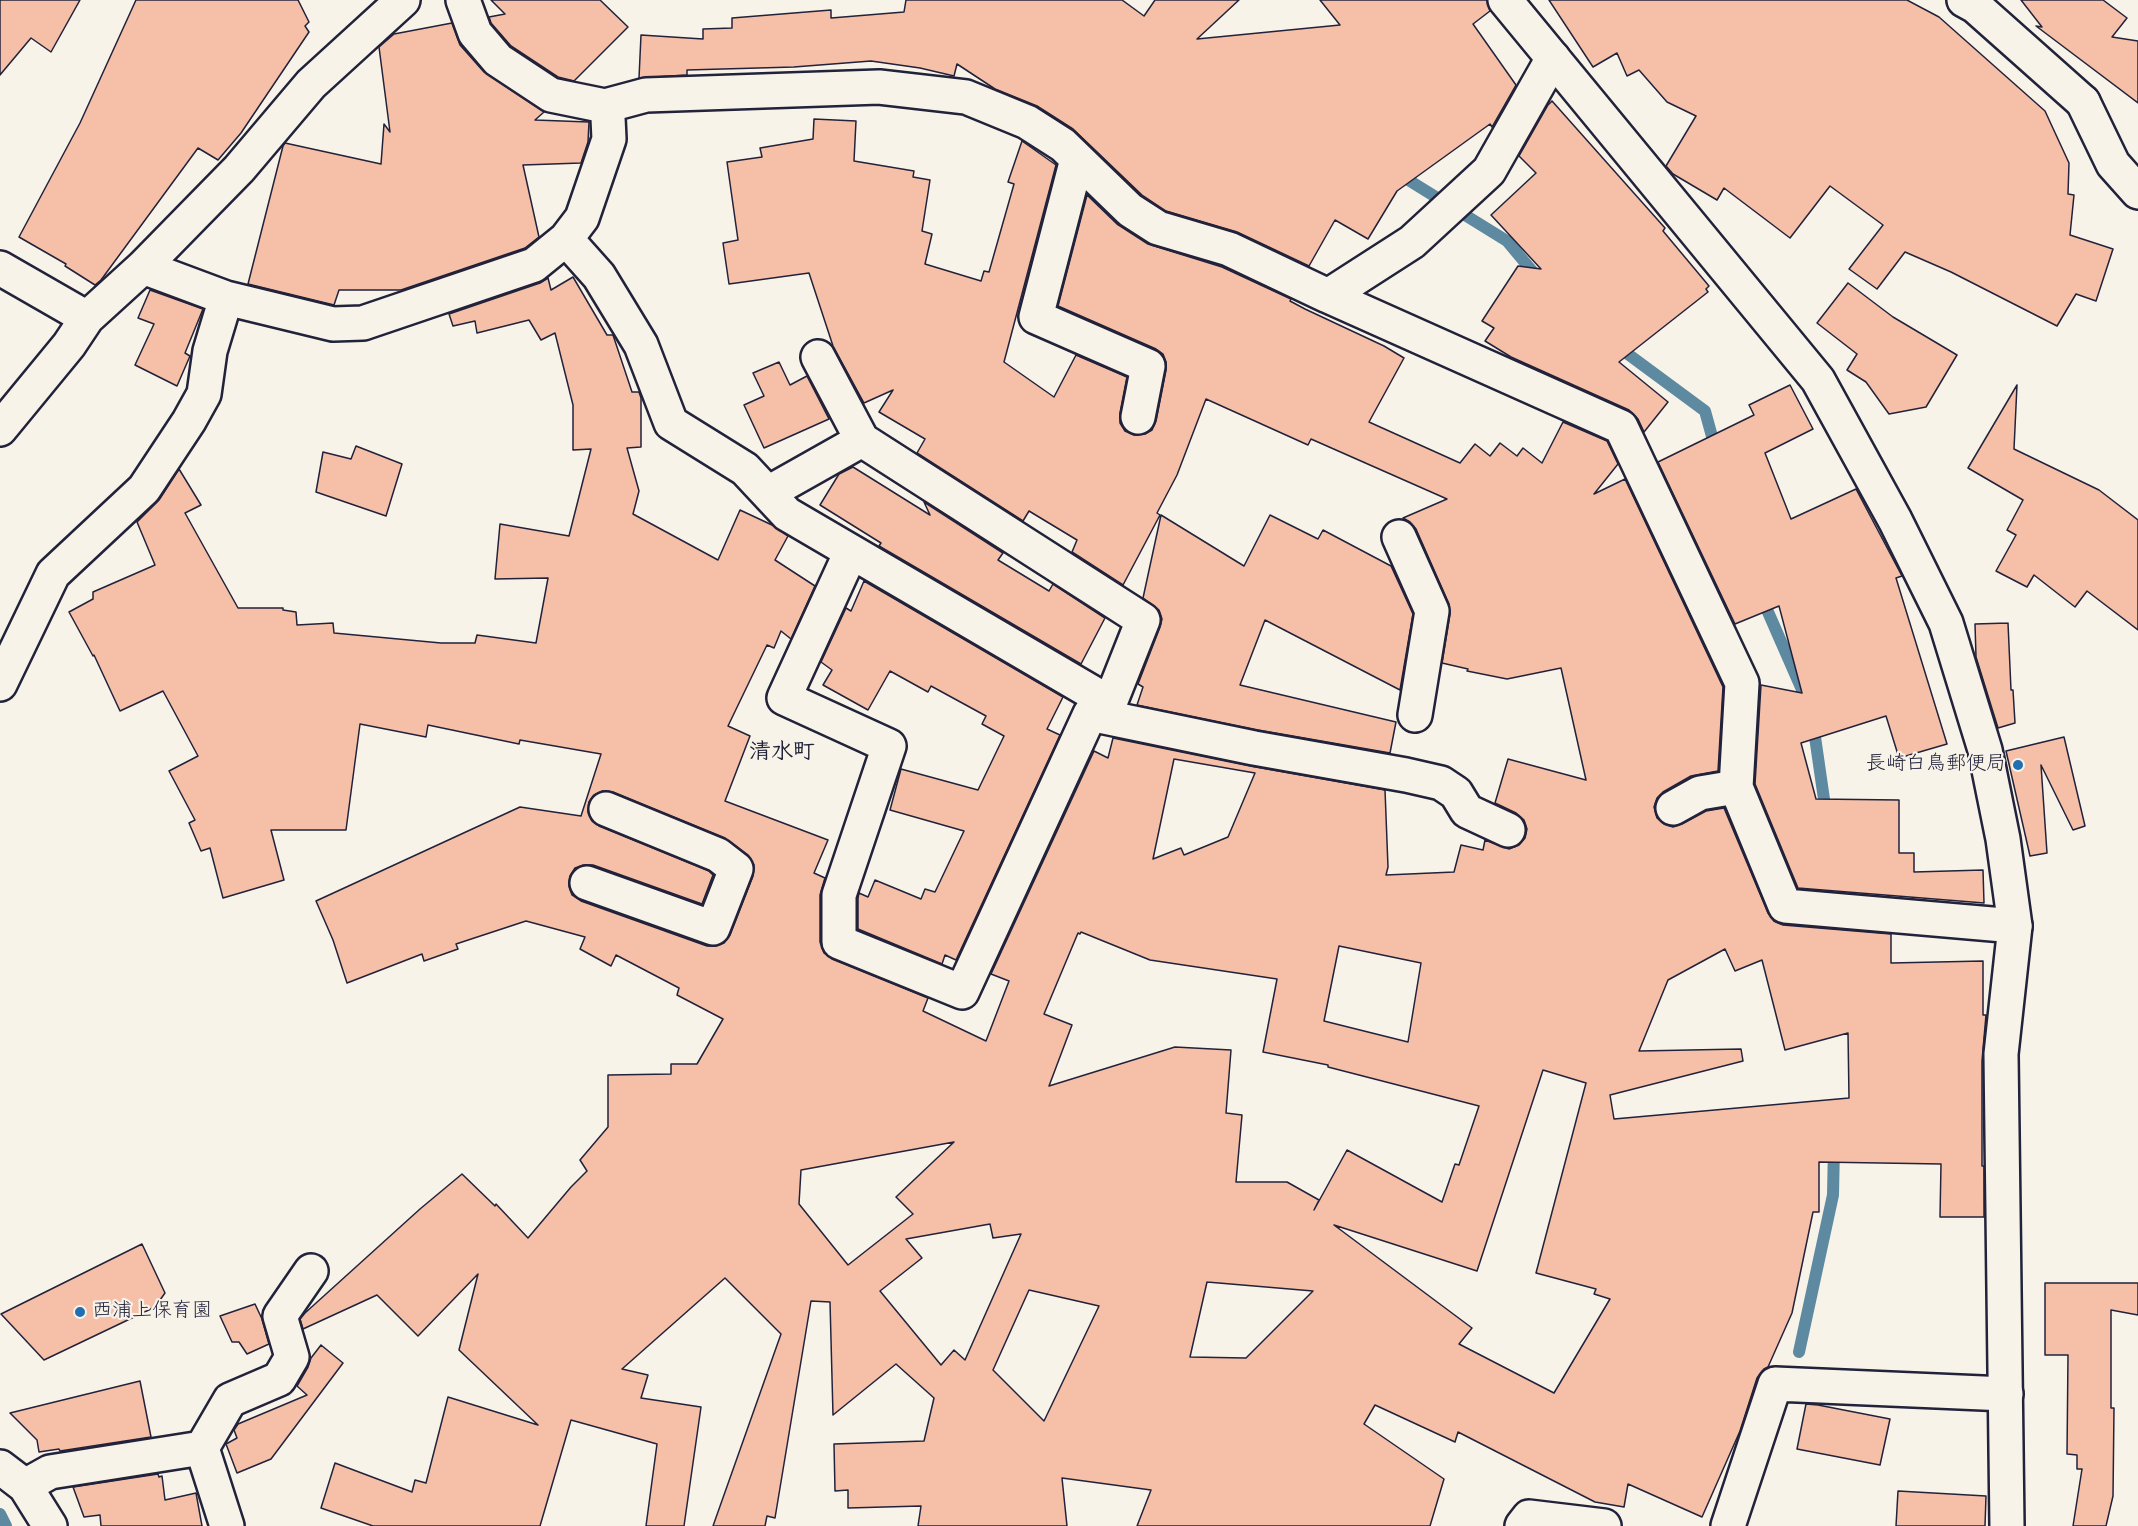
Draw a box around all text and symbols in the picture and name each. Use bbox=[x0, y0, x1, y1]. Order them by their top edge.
district label: 清水町 bbox=[749, 740, 815, 766]
place label: 長崎白鳥郵便局 bbox=[1866, 753, 2006, 777]
marker: 長崎白鳥郵便局 bbox=[2011, 758, 2025, 772]
place label: 西浦上保育園 bbox=[92, 1300, 212, 1324]
marker: 西浦上保育園 bbox=[73, 1305, 87, 1319]

